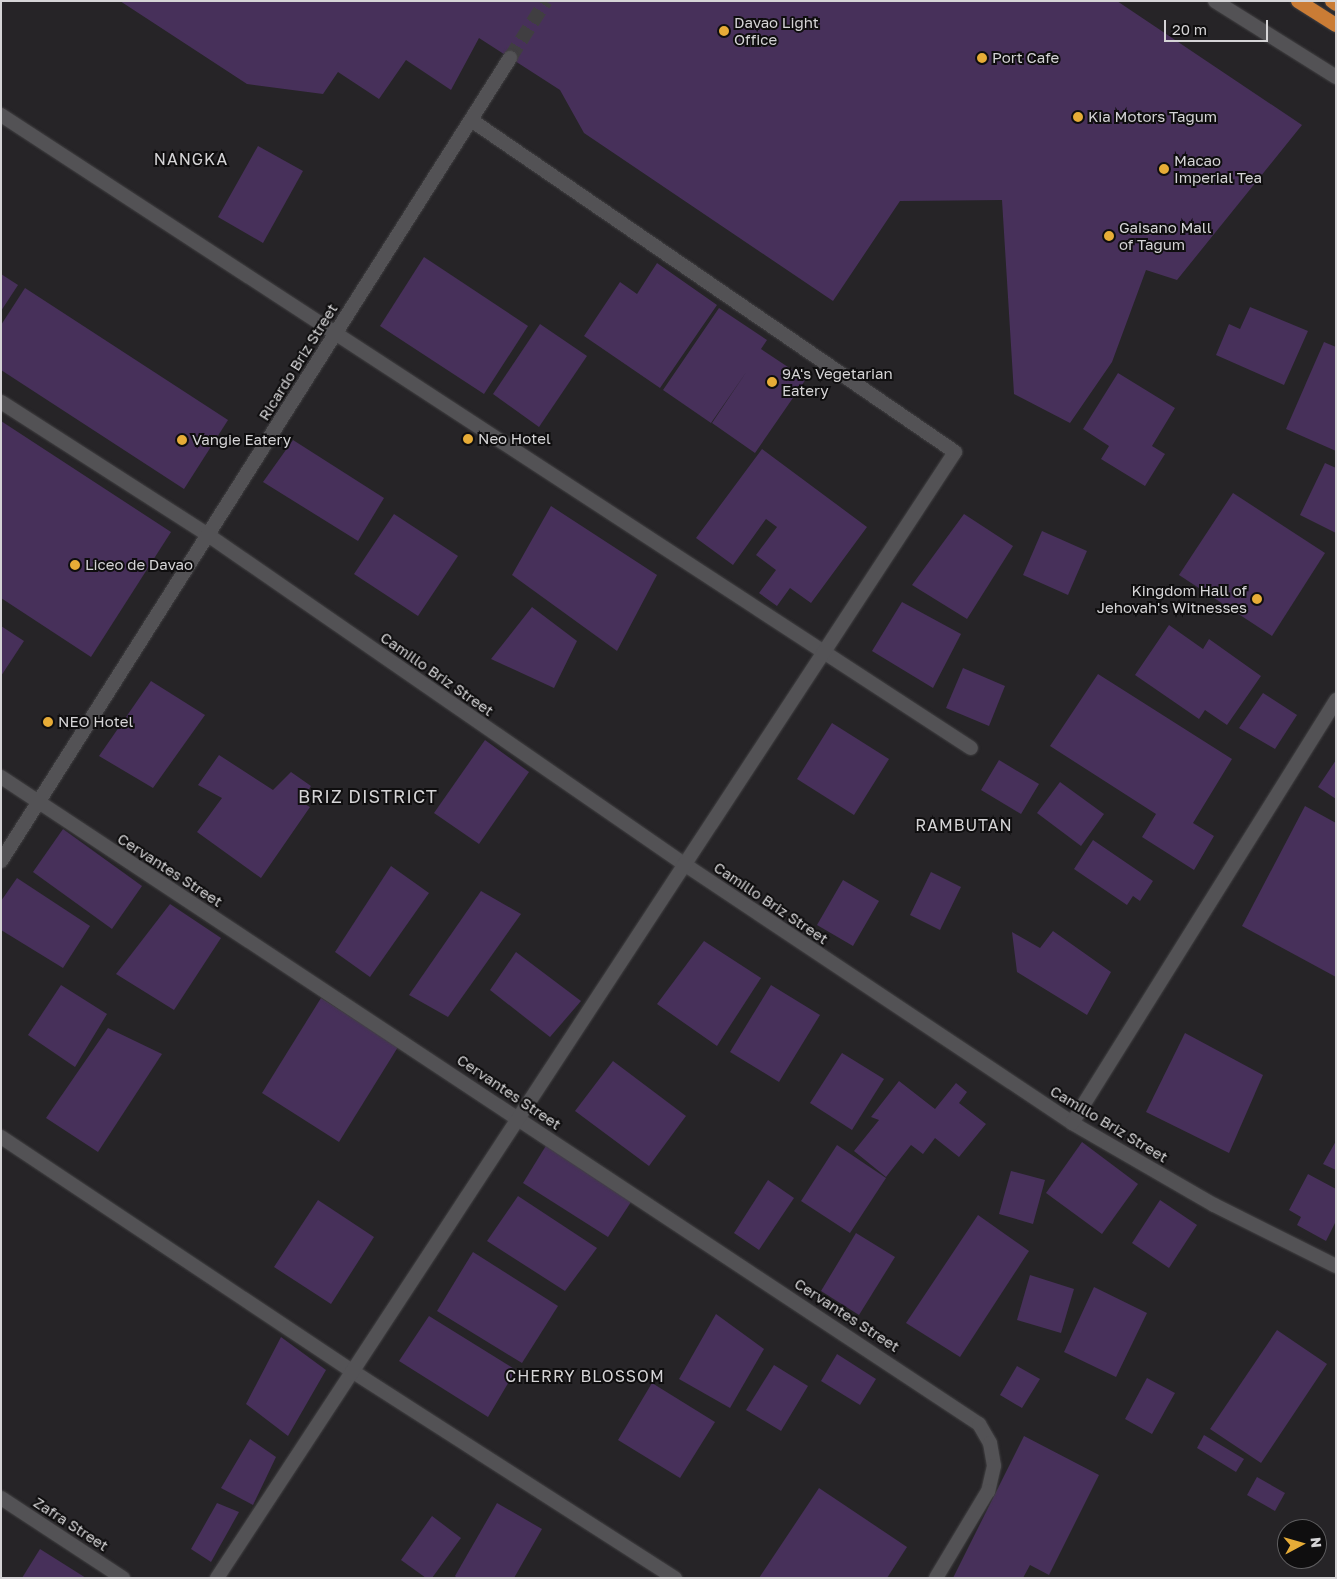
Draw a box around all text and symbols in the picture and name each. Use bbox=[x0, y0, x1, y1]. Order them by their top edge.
scale bar bbox=[1167, 10, 1271, 42]
place label: Davao Light Office bbox=[734, 13, 819, 48]
text: 20 m bbox=[1172, 20, 1207, 38]
marker: Davao Light Office bbox=[718, 25, 730, 37]
place label: Port Cafe bbox=[992, 49, 1059, 67]
marker: Port Cafe bbox=[976, 52, 988, 64]
place label: Kia Motors Tagum bbox=[1088, 108, 1217, 126]
marker: Kia Motors Tagum bbox=[1072, 111, 1084, 123]
district label: NANGKA bbox=[153, 149, 229, 169]
place label: Macao Imperial Tea bbox=[1174, 151, 1262, 186]
marker: Macao Imperial Tea bbox=[1158, 163, 1170, 175]
place label: Gaisano Mall of Tagum bbox=[1119, 218, 1211, 253]
marker: Gaisano Mall of Tagum bbox=[1103, 230, 1115, 242]
street label: Ricardo Briz Street bbox=[255, 300, 341, 424]
place label: 9A's Vegetarian Eatery bbox=[782, 364, 893, 399]
marker: 9A's Vegetarian Eatery bbox=[766, 376, 778, 388]
place label: Neo Hotel bbox=[478, 430, 551, 448]
place label: Vangie Eatery bbox=[192, 431, 291, 449]
marker: Neo Hotel bbox=[462, 433, 474, 445]
marker: Vangie Eatery bbox=[176, 434, 188, 446]
place label: Liceo de Davao bbox=[85, 556, 193, 574]
marker: Liceo de Davao bbox=[69, 559, 81, 571]
place label: Kingdom Hall of Jehovah's Witnesses bbox=[1097, 581, 1247, 616]
marker: Kingdom Hall of Jehovah's Witnesses bbox=[1251, 593, 1263, 605]
street label: Camillo Briz Street bbox=[377, 628, 497, 720]
place label: NEO Hotel bbox=[58, 713, 133, 731]
marker: NEO Hotel bbox=[42, 716, 54, 728]
district label: BRIZ DISTRICT bbox=[296, 785, 440, 807]
district label: RAMBUTAN bbox=[914, 815, 1014, 835]
street label: Cervantes Street bbox=[114, 829, 226, 911]
street label: Camillo Briz Street bbox=[710, 858, 832, 948]
street label: Cervantes Street bbox=[454, 1051, 564, 1133]
street label: Camillo Briz Street bbox=[1047, 1082, 1171, 1166]
street label: Cervantes Street bbox=[791, 1274, 903, 1356]
district label: CHERRY BLOSSOM bbox=[504, 1366, 666, 1386]
street label: Zafra Street bbox=[30, 1493, 112, 1555]
north arrow bbox=[1277, 1519, 1327, 1569]
text: N bbox=[1307, 1536, 1325, 1549]

